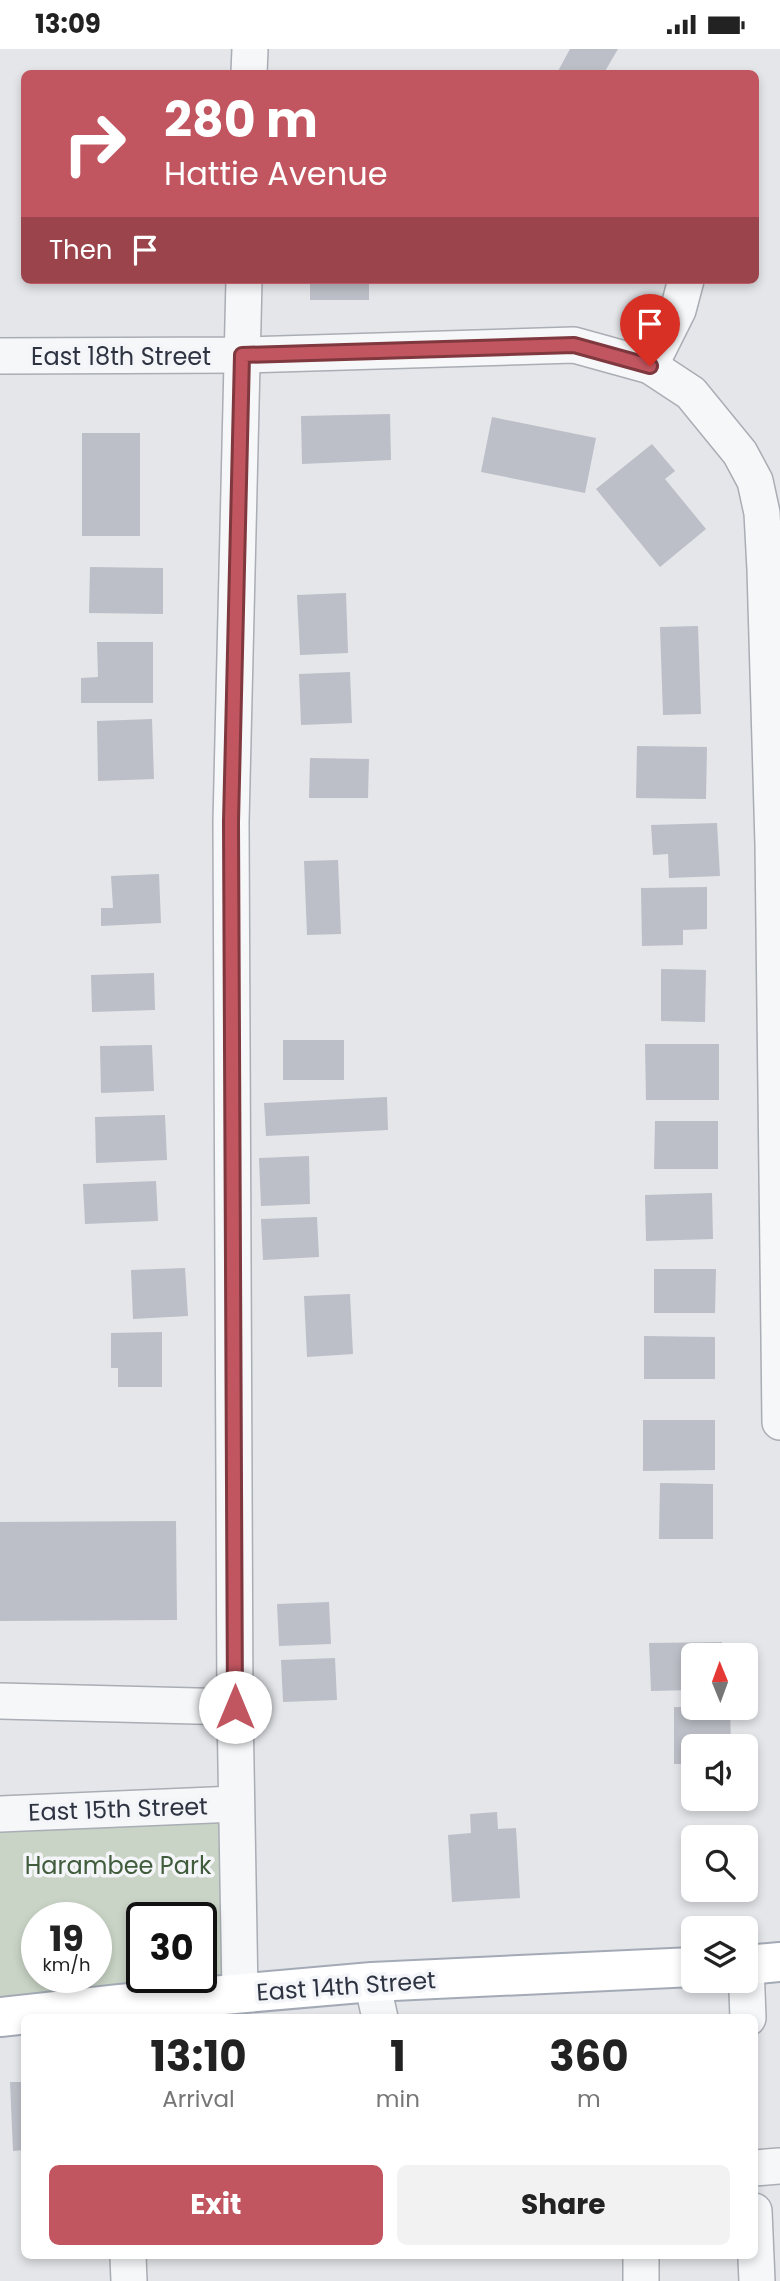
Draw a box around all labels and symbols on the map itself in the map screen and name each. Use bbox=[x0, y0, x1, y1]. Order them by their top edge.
pin bbox=[620, 294, 680, 366]
street label: East 18th Street bbox=[31, 340, 211, 373]
north arrow bbox=[681, 1643, 758, 1720]
position arrow bbox=[198, 1670, 272, 1744]
street label: East 15th Street bbox=[28, 1789, 208, 1829]
park label: Harambee Park bbox=[25, 1849, 212, 1882]
speed limit sign: 30 bbox=[126, 1902, 217, 1993]
street label: East 14th Street bbox=[255, 1963, 437, 2009]

